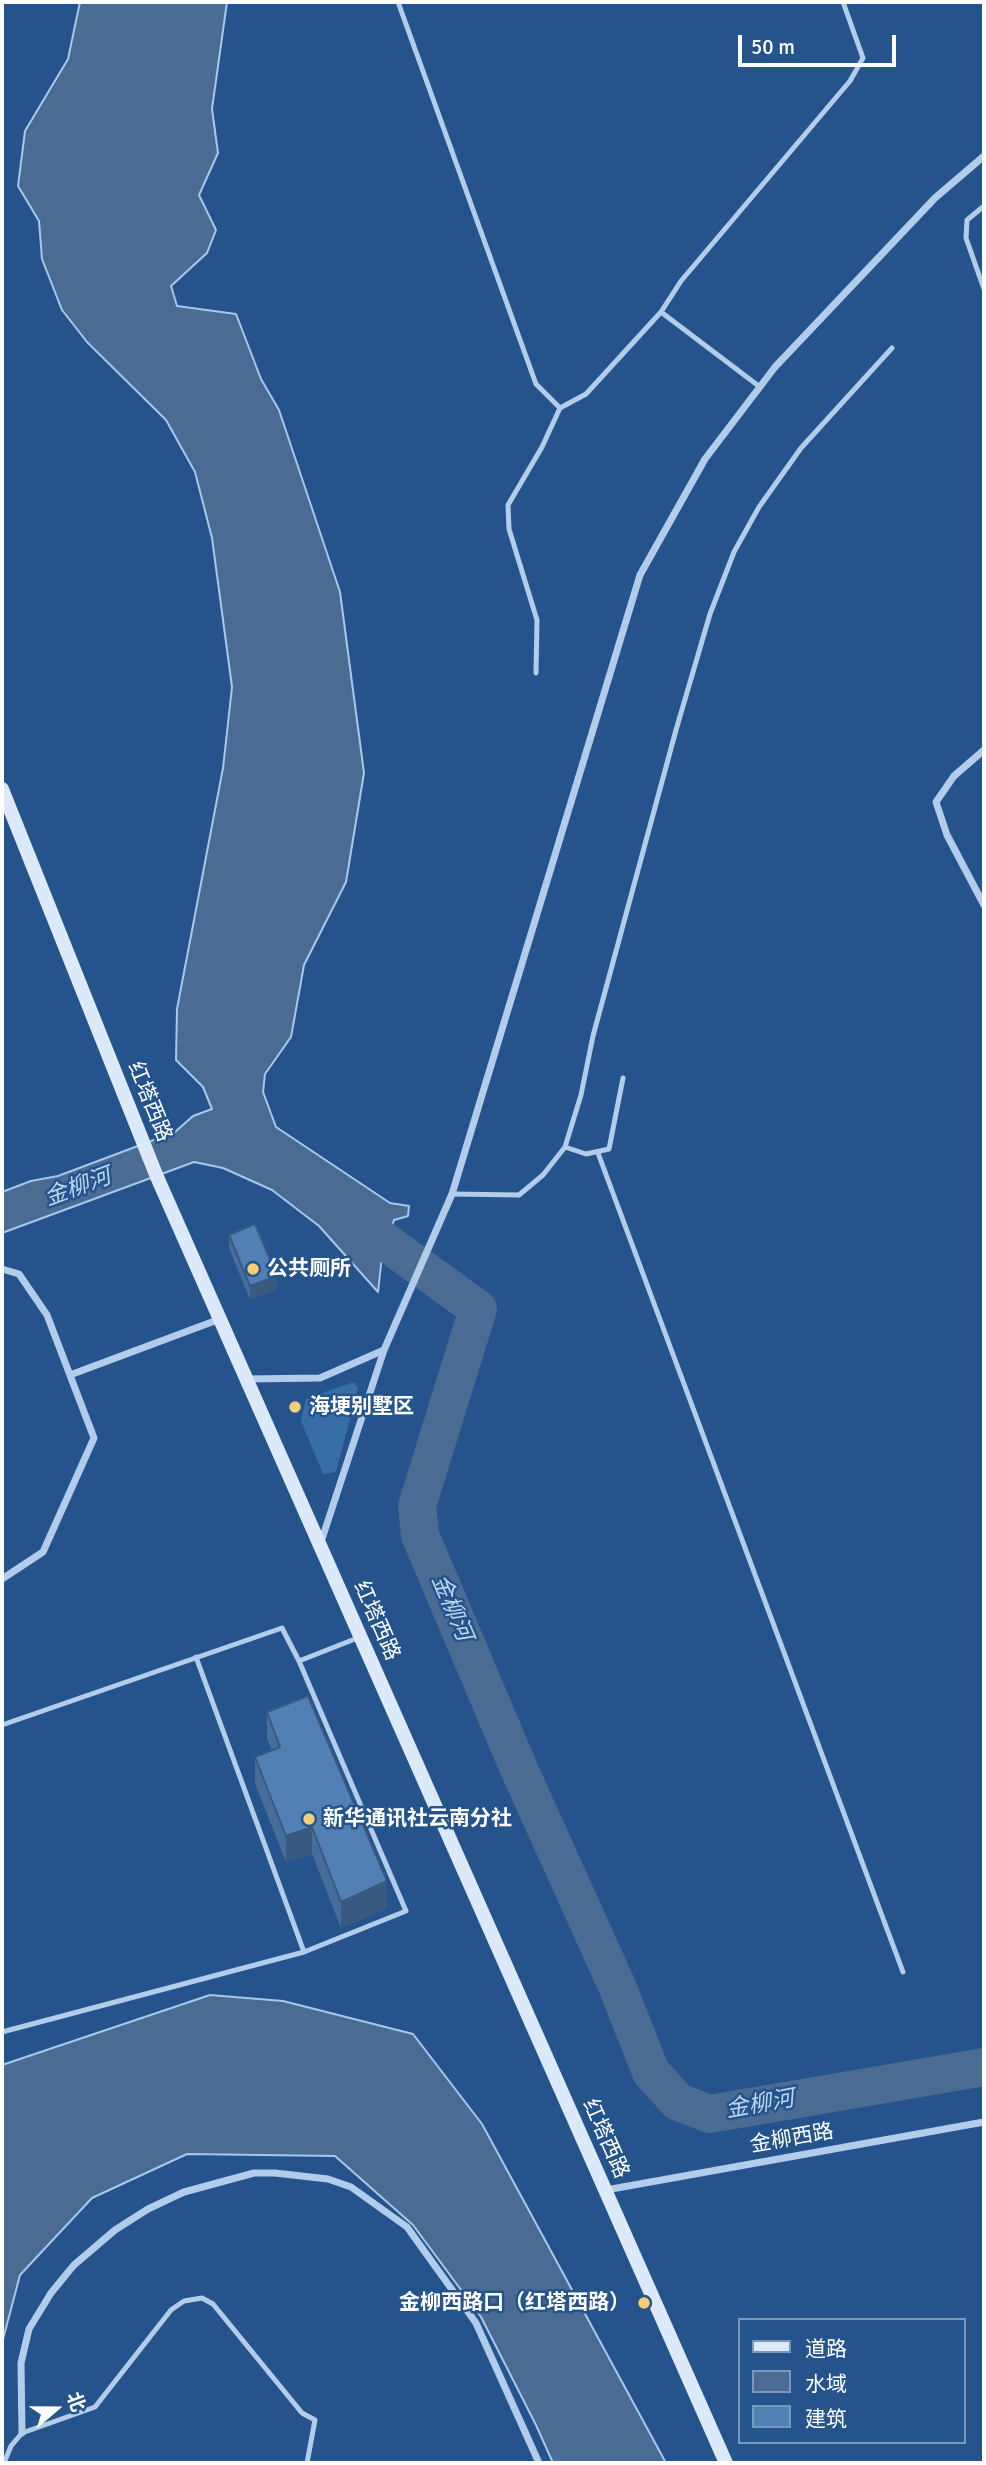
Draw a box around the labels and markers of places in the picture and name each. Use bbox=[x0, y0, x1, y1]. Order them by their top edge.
place label: 公共厕所 bbox=[267, 1256, 351, 1282]
marker: 公共厕所 bbox=[245, 1261, 261, 1277]
place label: 海埂别墅区 bbox=[309, 1394, 414, 1420]
marker: 海埂别墅区 bbox=[287, 1399, 303, 1415]
place label: 新华通讯社云南分社 bbox=[323, 1806, 512, 1832]
marker: 新华通讯社云南分社 bbox=[301, 1811, 317, 1827]
place label: 金柳西路口（红塔西路） bbox=[399, 2290, 630, 2316]
marker: 金柳西路口（红塔西路） bbox=[636, 2295, 652, 2311]

